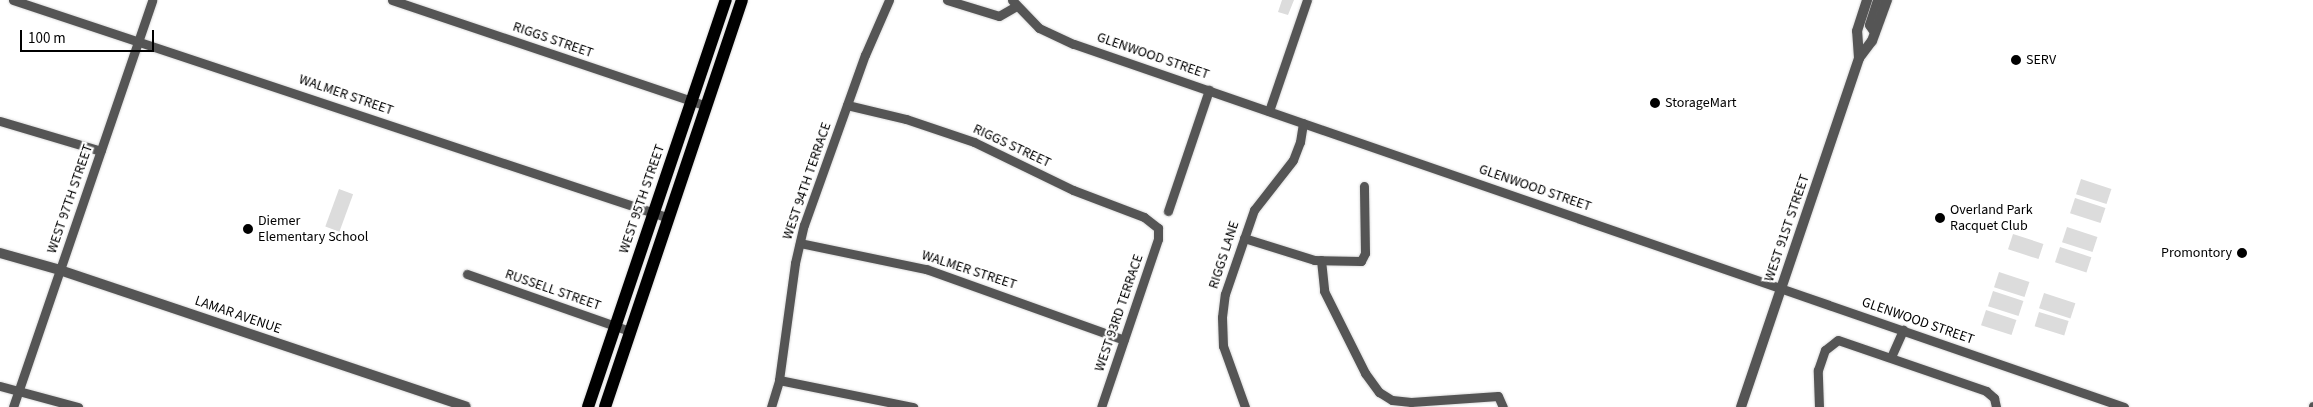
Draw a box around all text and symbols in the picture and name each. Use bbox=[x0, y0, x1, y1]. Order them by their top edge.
street label: RIGGS STREET bbox=[510, 18, 596, 62]
scale bar bbox=[22, 20, 156, 52]
text: 100 m bbox=[28, 28, 66, 49]
street label: GLENWOOD STREET bbox=[1095, 29, 1211, 83]
place label: SERV bbox=[2026, 52, 2056, 68]
marker: SERV bbox=[2010, 54, 2022, 66]
street label: WALMER STREET bbox=[297, 71, 395, 119]
place label: StorageMart bbox=[1665, 95, 1736, 111]
marker: StorageMart bbox=[1649, 97, 1661, 109]
street label: WEST 94TH TERRACE bbox=[779, 120, 835, 242]
street label: RIGGS STREET bbox=[970, 121, 1054, 171]
street label: WEST 97TH STREET bbox=[43, 142, 97, 256]
street label: WEST 95TH STREET bbox=[615, 142, 669, 256]
street label: GLENWOOD STREET bbox=[1477, 161, 1593, 215]
street label: WEST 91ST STREET bbox=[1761, 172, 1813, 284]
place label: Overland Park Racquet Club bbox=[1950, 202, 2033, 234]
marker: Overland Park Racquet Club bbox=[1934, 212, 1946, 224]
place label: Diemer Elementary School bbox=[258, 213, 368, 246]
street label: RIGGS LANE bbox=[1205, 219, 1243, 291]
marker: Diemer Elementary School bbox=[242, 223, 254, 235]
place label: Promontory bbox=[2161, 245, 2232, 261]
street label: WALMER STREET bbox=[919, 247, 1019, 293]
marker: Promontory bbox=[2236, 247, 2248, 259]
street label: WEST 93RD TERRACE bbox=[1091, 252, 1147, 374]
street label: RUSSELL STREET bbox=[503, 266, 603, 314]
street label: LAMAR AVENUE bbox=[193, 292, 283, 338]
street label: GLENWOOD STREET bbox=[1860, 294, 1976, 348]

